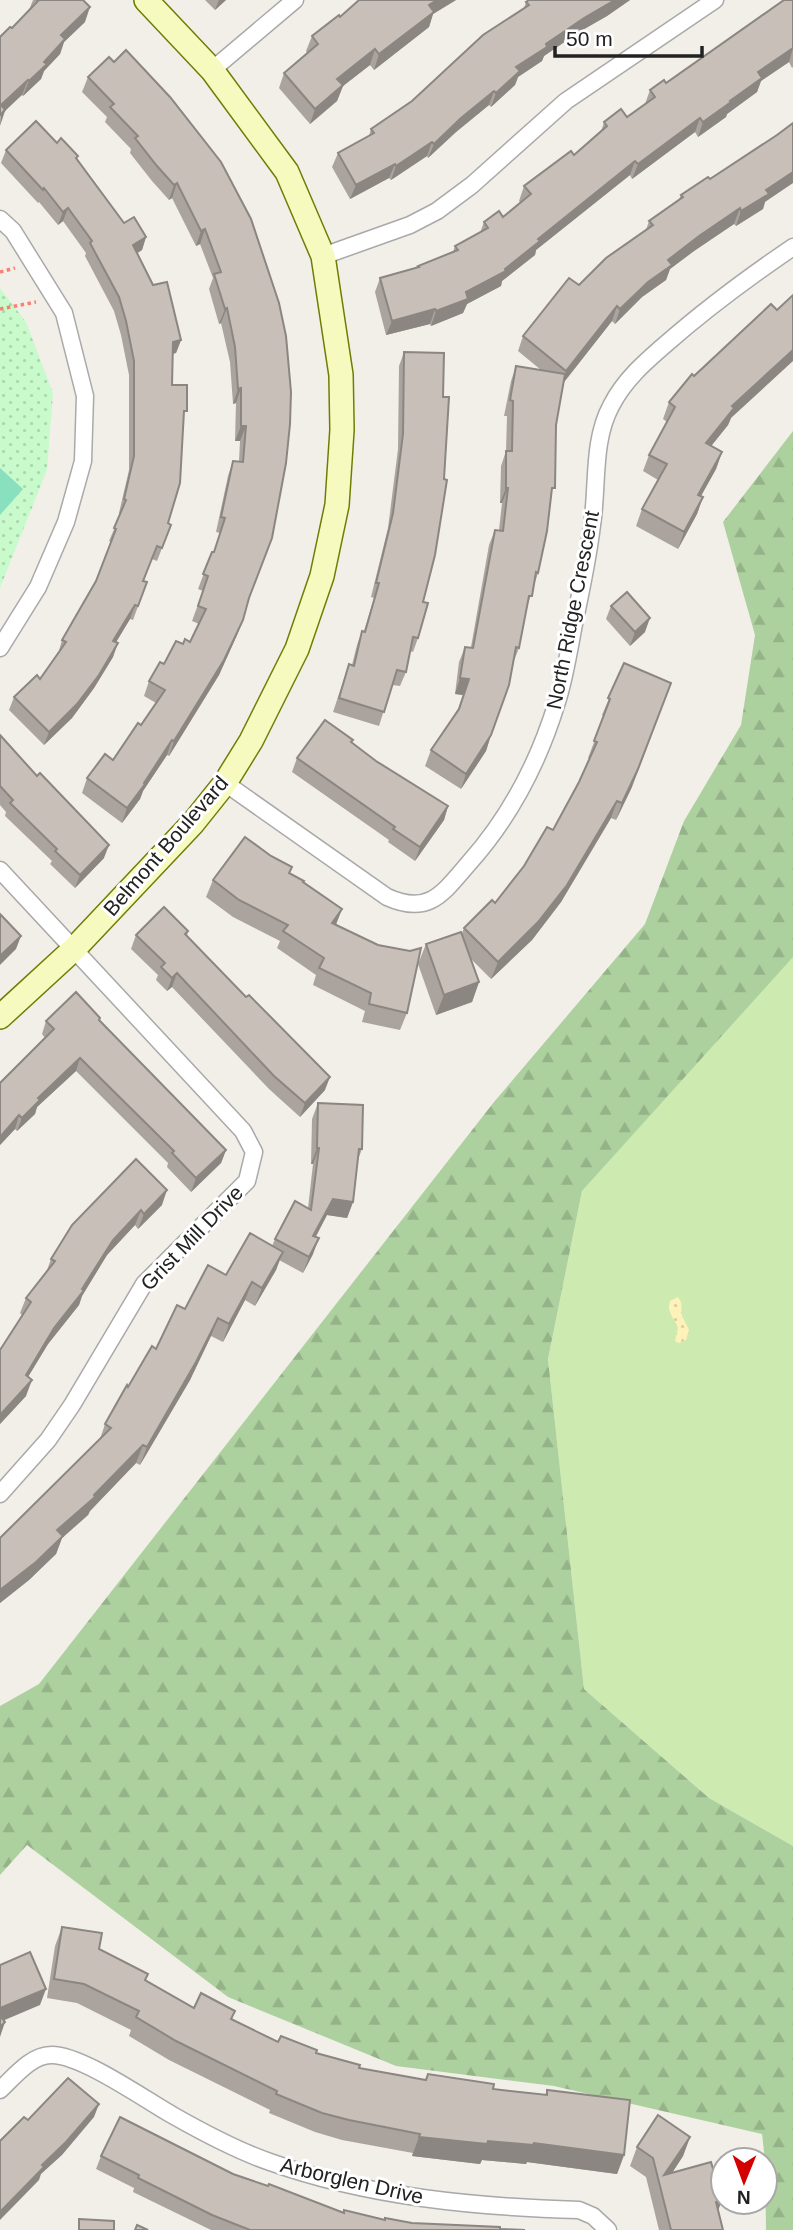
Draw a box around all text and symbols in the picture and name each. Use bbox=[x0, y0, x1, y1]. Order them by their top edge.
scale bar bbox=[555, 14, 702, 58]
text: 50 m bbox=[566, 27, 613, 50]
street label: North Ridge Crescent bbox=[542, 508, 603, 711]
street label: Belmont Boulevard bbox=[99, 771, 233, 920]
street label: Grist Mill Drive bbox=[136, 1181, 247, 1295]
north arrow bbox=[709, 2146, 779, 2216]
street label: Arborglen Drive bbox=[278, 2153, 426, 2208]
text: N bbox=[737, 2187, 751, 2208]

